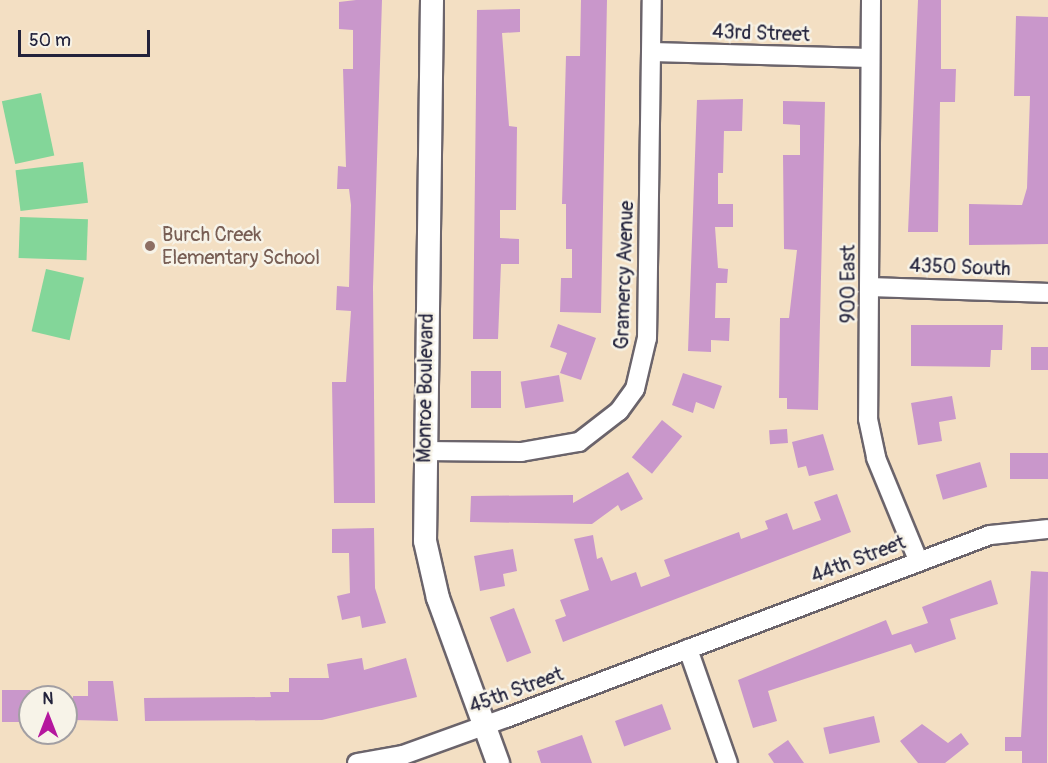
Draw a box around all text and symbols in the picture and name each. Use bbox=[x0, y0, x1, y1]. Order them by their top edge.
scale bar bbox=[21, 18, 153, 56]
street label: 43rd Street bbox=[712, 19, 810, 47]
text: 50 m bbox=[29, 29, 71, 52]
street label: Gramercy Avenue bbox=[609, 200, 639, 350]
place label: Burch Creek Elementary School bbox=[162, 222, 320, 269]
marker: Burch Creek Elementary School bbox=[143, 239, 157, 253]
street label: 900 East bbox=[836, 245, 860, 323]
street label: 4350 South bbox=[909, 253, 1011, 281]
street label: Monroe Boulevard bbox=[412, 313, 438, 463]
street label: 44th Street bbox=[807, 530, 909, 588]
street label: 45th Street bbox=[466, 662, 566, 718]
north arrow bbox=[18, 685, 78, 745]
text: N bbox=[43, 689, 53, 709]

